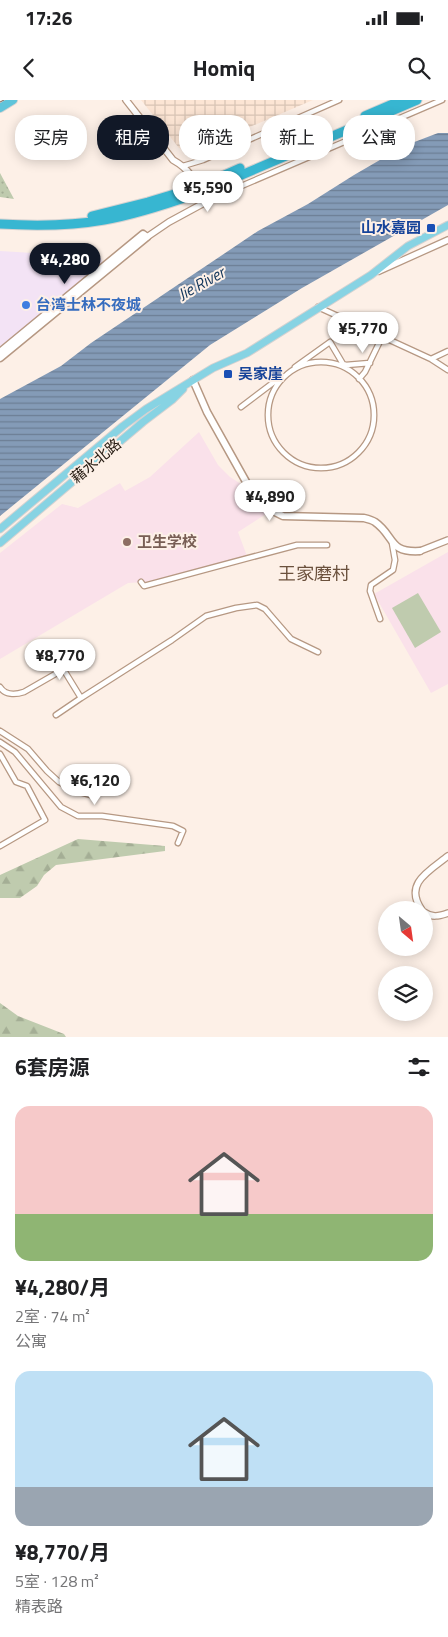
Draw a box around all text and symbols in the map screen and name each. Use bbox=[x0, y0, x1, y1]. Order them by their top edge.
text: 17:26 bbox=[25, 3, 72, 32]
text: Homiq bbox=[193, 51, 255, 85]
icon: back bbox=[15, 54, 43, 82]
icon: search bbox=[405, 54, 433, 82]
chip: 买房 bbox=[15, 115, 87, 160]
chip: 租房 bbox=[97, 115, 169, 160]
chip: 筛选 bbox=[179, 115, 251, 160]
chip: 新上 bbox=[261, 115, 333, 160]
chip: 公寓 bbox=[343, 115, 415, 160]
pin: ¥5,590 bbox=[167, 170, 249, 213]
text: ¥5,590 bbox=[183, 175, 233, 199]
place label: 山水嘉园 bbox=[361, 216, 421, 239]
marker: 山水嘉园 bbox=[425, 222, 437, 234]
pin: ¥4,280 bbox=[24, 242, 106, 285]
text: ¥4,280 bbox=[40, 247, 90, 271]
water label: Jie River bbox=[173, 259, 230, 306]
place label: 台湾士林不夜城 bbox=[36, 293, 141, 316]
marker: 台湾士林不夜城 bbox=[20, 299, 32, 311]
pin: ¥5,770 bbox=[322, 312, 404, 354]
text: ¥5,770 bbox=[338, 316, 388, 340]
place label: 吴家崖 bbox=[238, 362, 283, 385]
marker: 吴家崖 bbox=[222, 368, 234, 380]
street label: 藉水北路 bbox=[65, 433, 126, 489]
pin: ¥4,890 bbox=[229, 480, 311, 522]
text: ¥4,890 bbox=[245, 484, 295, 508]
place label: 卫生学校 bbox=[137, 530, 197, 553]
marker: 卫生学校 bbox=[121, 536, 133, 548]
district label: 王家磨村 bbox=[278, 560, 350, 587]
pin: ¥8,770 bbox=[19, 638, 101, 681]
text: ¥8,770 bbox=[35, 643, 85, 667]
pin: ¥6,120 bbox=[54, 764, 136, 806]
text: ¥6,120 bbox=[70, 768, 120, 792]
north arrow bbox=[378, 901, 432, 956]
map controls bbox=[378, 901, 433, 1021]
button: layers bbox=[378, 966, 433, 1021]
text: 6套房源 bbox=[15, 1051, 90, 1083]
icon: filters bbox=[405, 1053, 433, 1081]
icon: home bbox=[179, 1139, 269, 1229]
text: ¥4,280/月 bbox=[15, 1271, 110, 1303]
text: 2室 · 74 m² bbox=[15, 1304, 90, 1328]
text: 公寓 bbox=[15, 1329, 47, 1353]
icon: home bbox=[179, 1404, 269, 1494]
text: ¥8,770/月 bbox=[15, 1536, 110, 1568]
text: 5室 · 128 m² bbox=[15, 1569, 99, 1593]
text: 精表路 bbox=[15, 1594, 63, 1618]

